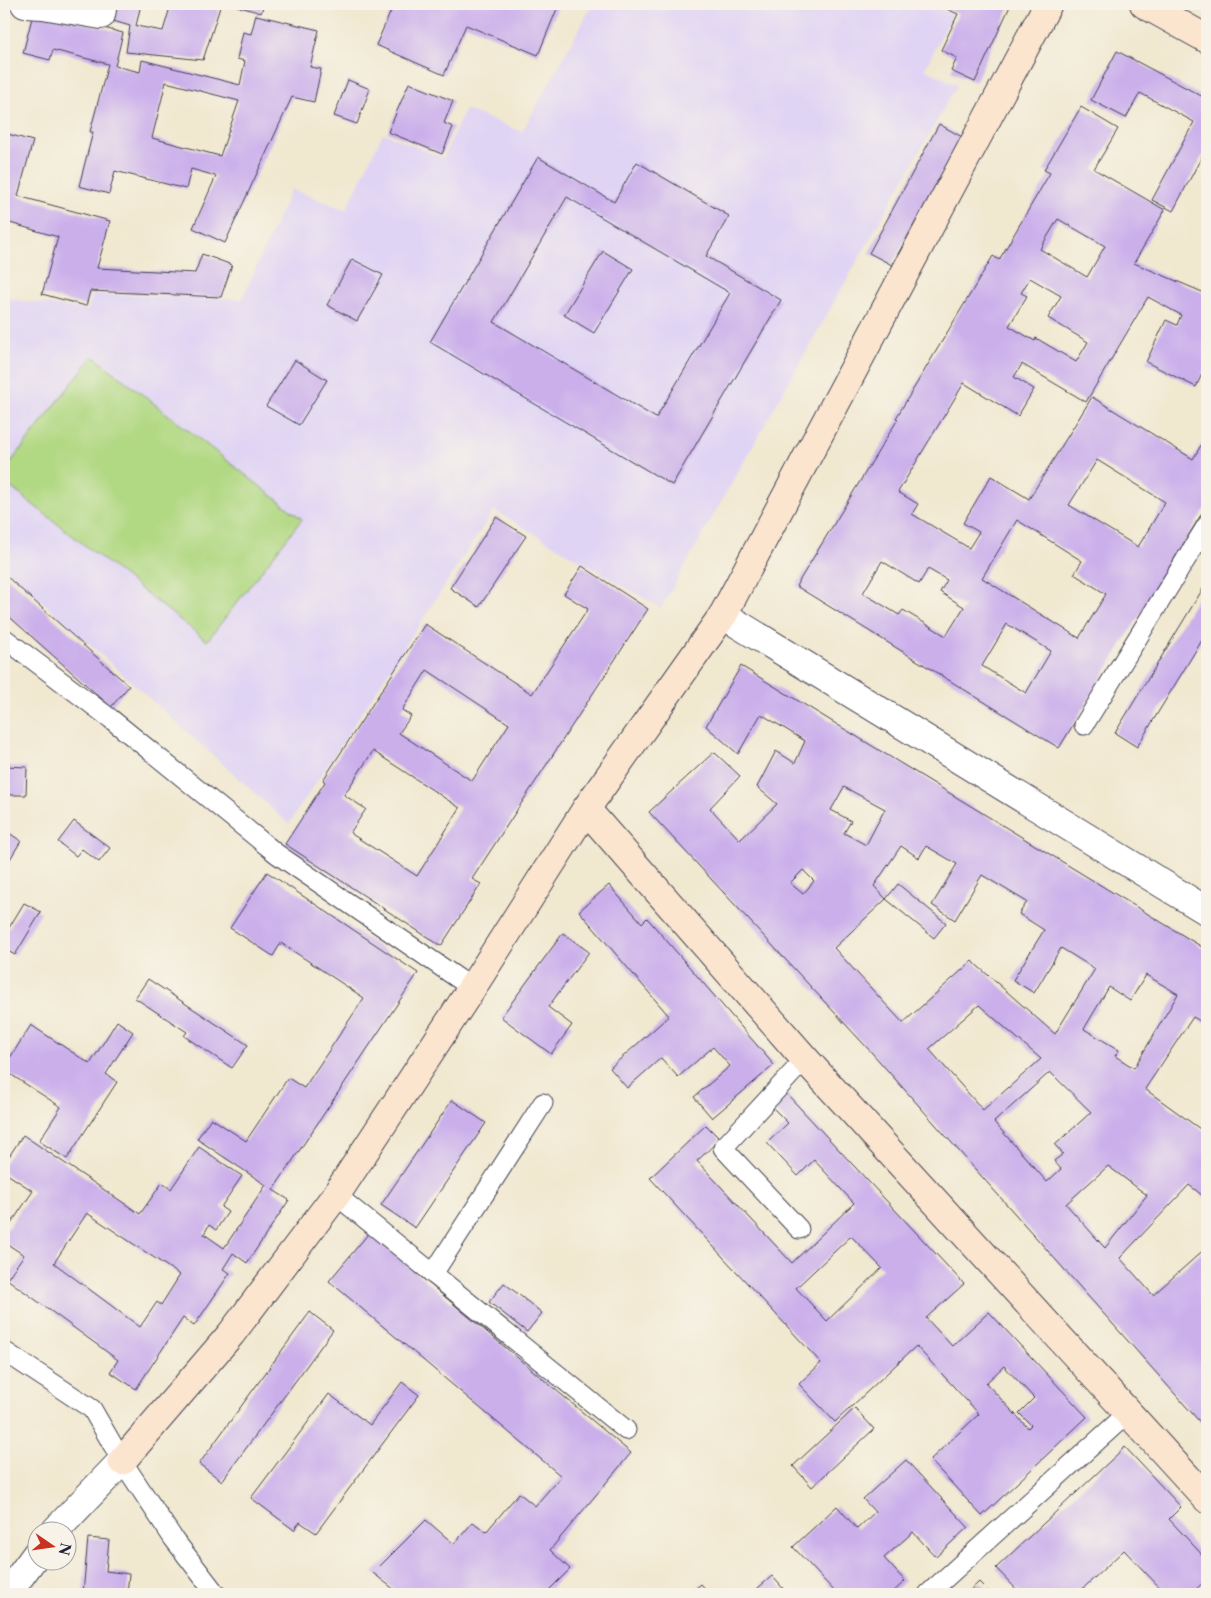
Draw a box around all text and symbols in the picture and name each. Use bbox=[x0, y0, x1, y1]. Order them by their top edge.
north arrow bbox=[28, 1520, 78, 1570]
text: N bbox=[55, 1541, 75, 1557]

